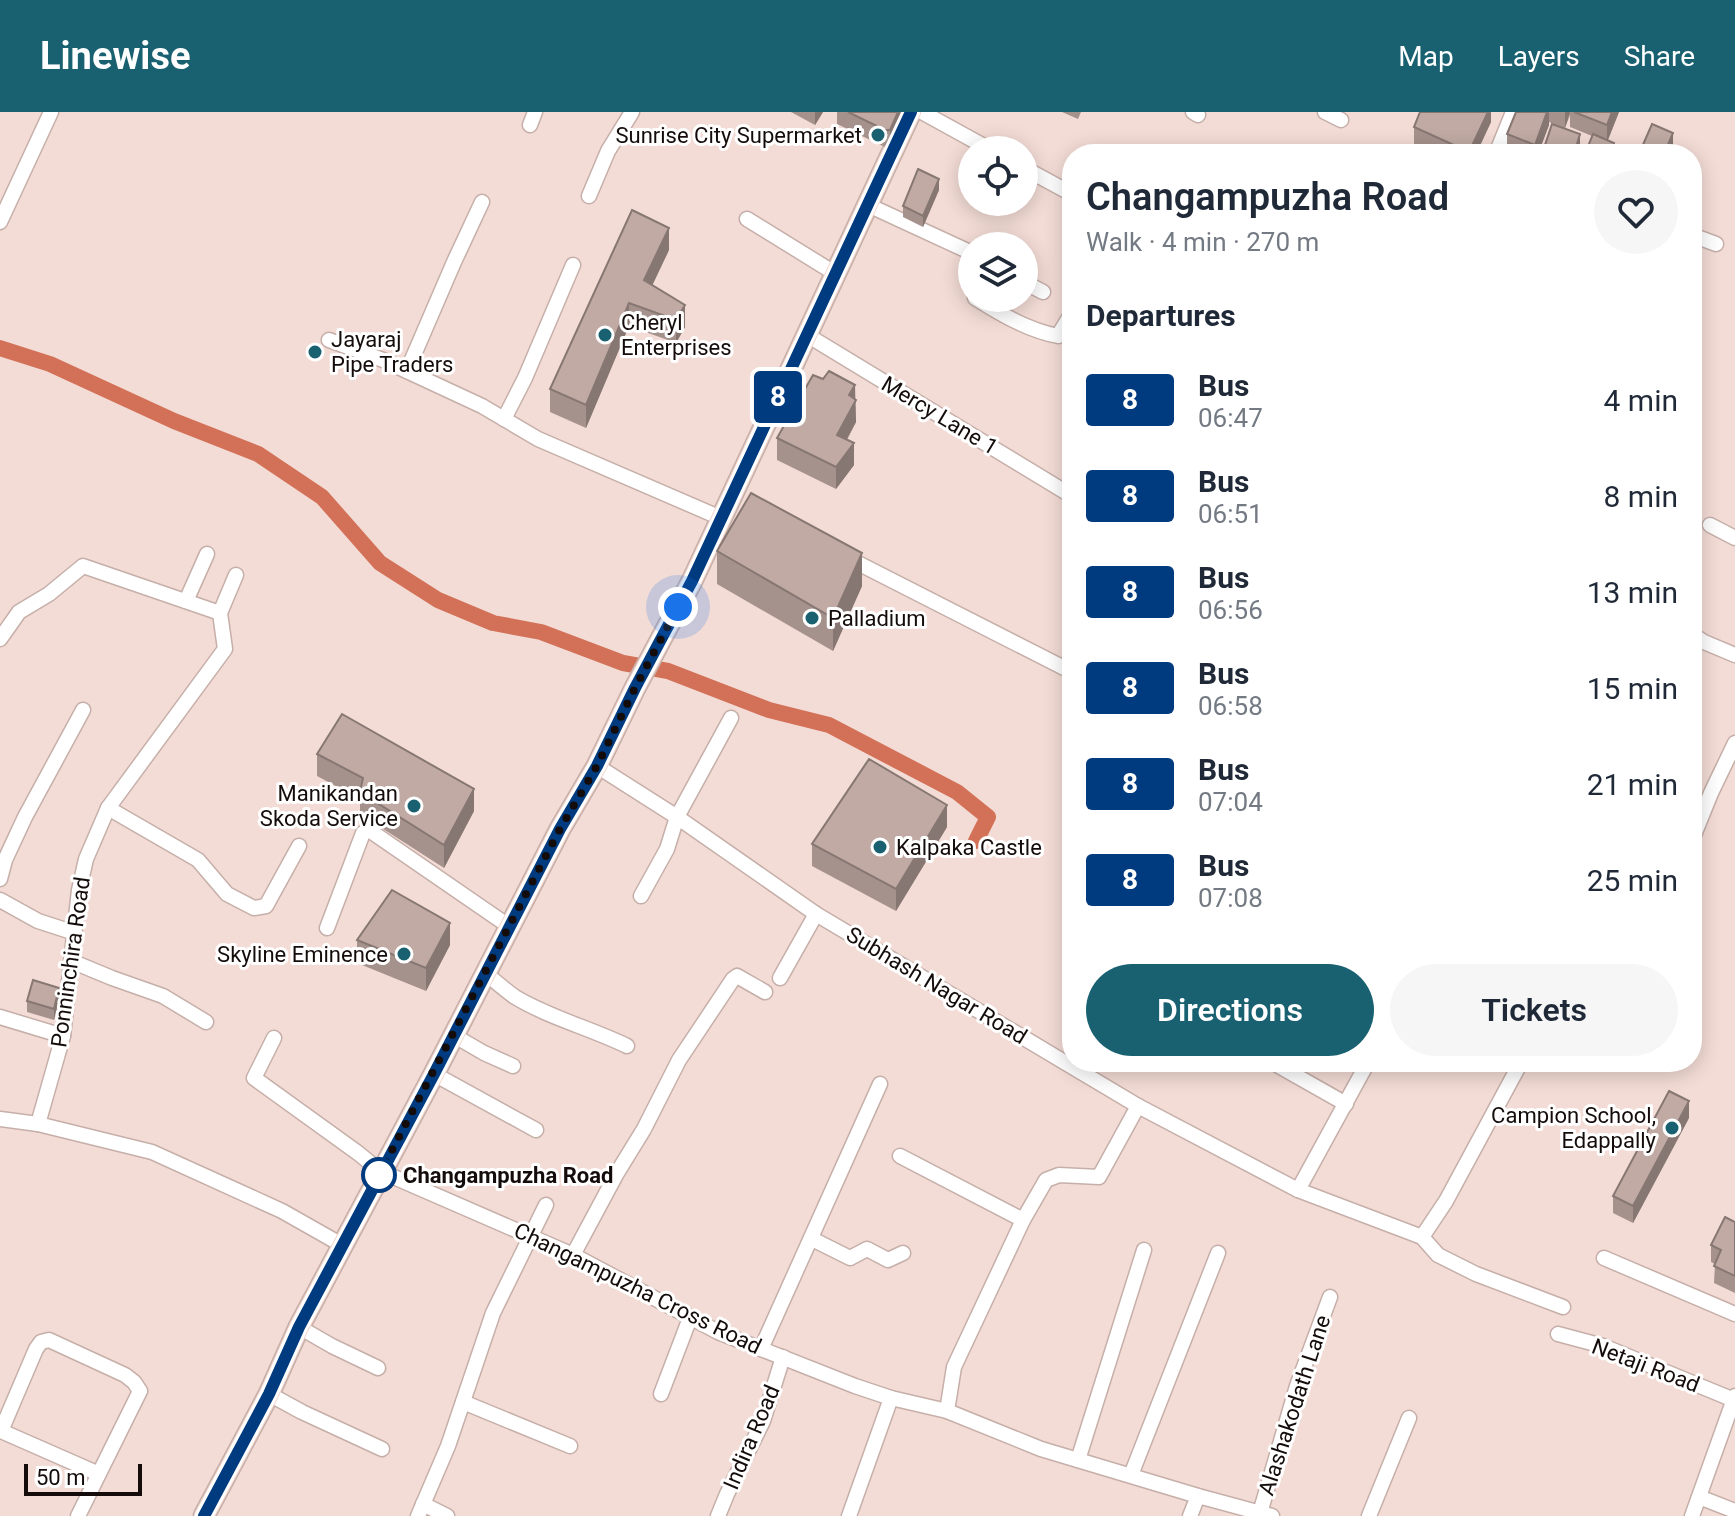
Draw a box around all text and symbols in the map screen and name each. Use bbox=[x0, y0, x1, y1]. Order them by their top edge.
text: Linewise bbox=[40, 34, 190, 78]
text: Map bbox=[1398, 40, 1454, 73]
text: Layers bbox=[1498, 40, 1580, 73]
text: Share bbox=[1624, 40, 1695, 73]
place label: Sunrise City Supermarket bbox=[615, 123, 862, 148]
marker: Sunrise City Supermarket bbox=[869, 126, 887, 144]
map controls bbox=[958, 136, 1038, 312]
button: locate bbox=[958, 136, 1038, 216]
button: heart bbox=[1594, 170, 1678, 254]
text: Changampuzha Road bbox=[1086, 175, 1449, 219]
text: Walk · 4 min · 270 m bbox=[1086, 227, 1319, 257]
button: layers bbox=[958, 232, 1038, 312]
text: Departures bbox=[1086, 298, 1236, 333]
place label: Cheryl Enterprises bbox=[621, 310, 732, 360]
marker: Cheryl Enterprises bbox=[596, 326, 614, 344]
place label: Jayaraj Pipe Traders bbox=[331, 327, 453, 377]
marker: Jayaraj Pipe Traders bbox=[306, 343, 324, 361]
text: Bus bbox=[1198, 368, 1249, 403]
line badge: 8 bbox=[752, 371, 804, 423]
street label: Mercy Lane 1 bbox=[877, 371, 1002, 460]
text: 8 bbox=[770, 380, 786, 413]
text: 8 bbox=[1122, 383, 1138, 416]
text: 4 min bbox=[1604, 383, 1678, 418]
text: 06:47 bbox=[1198, 403, 1263, 433]
text: Bus bbox=[1198, 464, 1249, 499]
text: 8 bbox=[1122, 479, 1138, 512]
text: 8 min bbox=[1604, 479, 1678, 514]
text: 06:51 bbox=[1198, 499, 1263, 529]
text: Bus bbox=[1198, 560, 1249, 595]
text: 8 bbox=[1122, 575, 1138, 608]
text: 13 min bbox=[1587, 575, 1678, 610]
your location bbox=[658, 587, 698, 627]
text: 06:56 bbox=[1198, 595, 1263, 625]
place label: Palladium bbox=[828, 606, 926, 631]
marker: Palladium bbox=[803, 609, 821, 627]
text: Bus bbox=[1198, 656, 1249, 691]
text: 8 bbox=[1122, 671, 1138, 704]
text: 15 min bbox=[1587, 671, 1678, 706]
text: 06:58 bbox=[1198, 691, 1263, 721]
text: Bus bbox=[1198, 752, 1249, 787]
text: 8 bbox=[1122, 767, 1138, 800]
text: 21 min bbox=[1587, 767, 1678, 802]
place label: Manikandan Skoda Service bbox=[260, 781, 398, 831]
text: 07:04 bbox=[1198, 787, 1263, 817]
marker: Manikandan Skoda Service bbox=[405, 797, 423, 815]
place label: Kalpaka Castle bbox=[896, 835, 1042, 860]
marker: Kalpaka Castle bbox=[871, 838, 889, 856]
text: Bus bbox=[1198, 848, 1249, 883]
text: 8 bbox=[1122, 863, 1138, 896]
text: 25 min bbox=[1587, 863, 1678, 898]
street label: Ponninchira Road bbox=[46, 875, 95, 1049]
text: 07:08 bbox=[1198, 883, 1263, 913]
street label: Subhash Nagar Road bbox=[842, 922, 1031, 1049]
place label: Skyline Eminence bbox=[217, 942, 388, 967]
marker: Skyline Eminence bbox=[395, 945, 413, 963]
button: Directions bbox=[1086, 964, 1374, 1056]
button: Tickets bbox=[1390, 964, 1678, 1056]
place label: Campion School, Edappally bbox=[1491, 1103, 1657, 1153]
marker: Campion School, Edappally bbox=[1663, 1119, 1681, 1137]
marker: Changampuzha Road bbox=[362, 1158, 396, 1192]
place label: Changampuzha Road bbox=[403, 1163, 613, 1188]
street label: Changampuzha Cross Road bbox=[510, 1218, 765, 1359]
street label: Alashakodath Lane bbox=[1254, 1312, 1335, 1498]
street label: Netaji Road bbox=[1589, 1334, 1703, 1397]
street label: Indira Road bbox=[718, 1381, 785, 1493]
scale bar bbox=[24, 1460, 142, 1496]
text: 50 m bbox=[36, 1465, 85, 1490]

